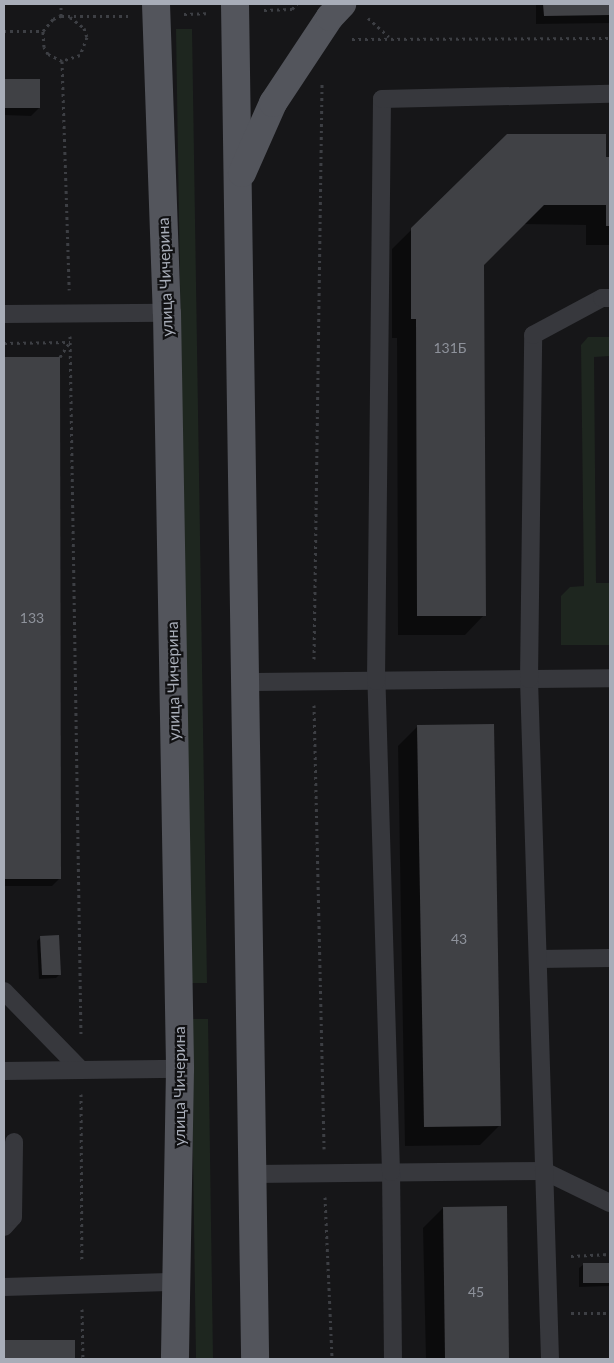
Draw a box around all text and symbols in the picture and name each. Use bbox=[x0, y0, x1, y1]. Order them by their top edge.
street label: улица Чичерина bbox=[153, 217, 177, 337]
house number: 131Б bbox=[433, 340, 467, 356]
house number: 133 bbox=[20, 610, 44, 626]
street label: улица Чичерина bbox=[162, 621, 184, 741]
house number: 43 bbox=[451, 931, 467, 947]
street label: улица Чичерина bbox=[169, 1026, 189, 1146]
house number: 45 bbox=[468, 1284, 484, 1300]

